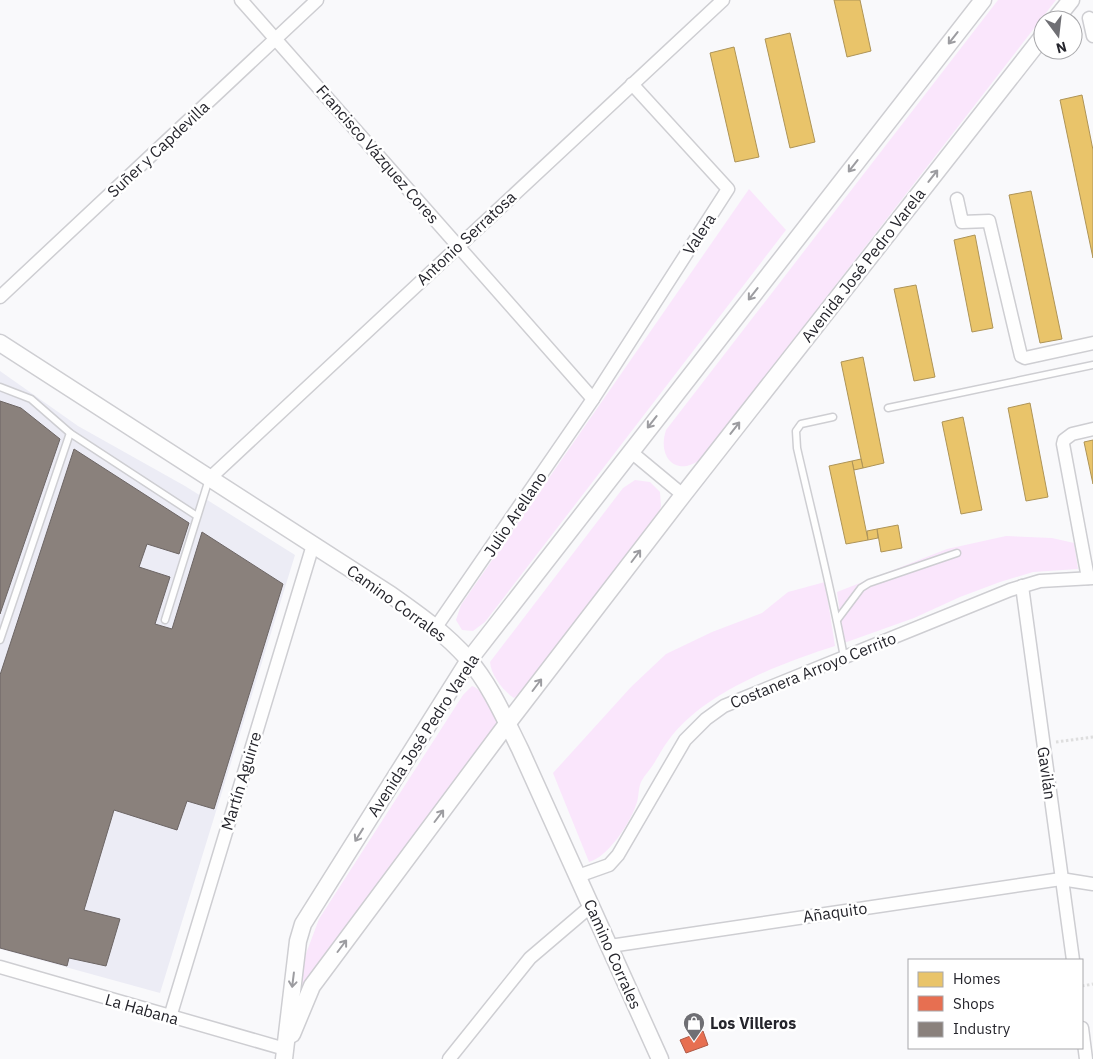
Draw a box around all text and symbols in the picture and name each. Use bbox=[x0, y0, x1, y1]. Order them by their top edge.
north arrow bbox=[1033, 10, 1083, 60]
one-way arrow bbox=[947, 32, 958, 45]
text: N bbox=[1054, 38, 1069, 58]
street label: Francisco Vázquez Cores bbox=[312, 81, 444, 227]
street label: Suñer y Capdevilla bbox=[103, 96, 214, 201]
one-way arrow bbox=[847, 160, 858, 173]
one-way arrow bbox=[927, 170, 938, 183]
street label: Avenida José Pedro Varela bbox=[797, 184, 930, 346]
street label: Antonio Serratosa bbox=[412, 186, 520, 289]
street label: Valera bbox=[678, 209, 720, 258]
one-way arrow bbox=[747, 287, 758, 300]
one-way arrow bbox=[647, 415, 658, 428]
one-way arrow bbox=[730, 422, 741, 435]
street label: Julio Arellano bbox=[479, 468, 551, 560]
one-way arrow bbox=[630, 550, 641, 563]
street label: Camino Corrales bbox=[343, 560, 451, 646]
street label: Costanera Arroyo Cerrito bbox=[727, 628, 899, 712]
street label: Avenida José Pedro Varela bbox=[363, 650, 483, 820]
one-way arrow bbox=[532, 678, 542, 692]
street label: Martín Aguirre bbox=[217, 729, 266, 833]
street label: Gavilán bbox=[1033, 745, 1061, 801]
one-way arrow bbox=[434, 809, 444, 823]
one-way arrow bbox=[354, 827, 364, 841]
street label: Camino Corrales bbox=[580, 896, 646, 1012]
street label: Añaquito bbox=[802, 898, 868, 926]
one-way arrow bbox=[337, 939, 347, 953]
legend bbox=[908, 959, 1083, 1049]
text: Homes bbox=[953, 969, 1001, 988]
one-way arrow bbox=[288, 971, 298, 987]
street label: La Habana bbox=[103, 989, 182, 1029]
text: Shops bbox=[953, 994, 995, 1013]
shop icon: Los Villeros bbox=[682, 1011, 706, 1042]
place label: Los Villeros bbox=[710, 1013, 796, 1033]
text: Industry bbox=[953, 1019, 1011, 1038]

